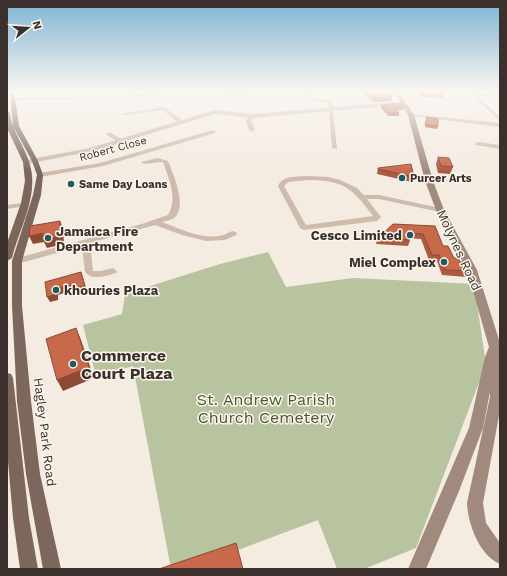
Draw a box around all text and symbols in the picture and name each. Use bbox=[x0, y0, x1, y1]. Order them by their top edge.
north arrow bbox=[8, 8, 48, 48]
text: N bbox=[30, 19, 44, 31]
street label: Robert Close bbox=[78, 134, 148, 164]
place label: Purcer Arts bbox=[410, 172, 472, 185]
marker: Purcer Arts bbox=[397, 173, 407, 183]
place label: Same Day Loans bbox=[79, 178, 168, 191]
marker: Same Day Loans bbox=[66, 179, 76, 189]
street label: Molynes Road bbox=[434, 207, 484, 293]
place label: Jamaica Fire Department bbox=[56, 224, 139, 254]
place label: Cesco Limited bbox=[311, 228, 402, 243]
marker: Cesco Limited bbox=[405, 230, 415, 240]
marker: Jamaica Fire Department bbox=[43, 233, 53, 243]
place label: Miel Complex bbox=[349, 255, 436, 270]
marker: Miel Complex bbox=[439, 257, 449, 267]
place label: khouries Plaza bbox=[64, 283, 159, 298]
marker: khouries Plaza bbox=[51, 285, 61, 295]
place label: Commerce Court Plaza bbox=[81, 346, 173, 383]
marker: Commerce Court Plaza bbox=[68, 359, 78, 369]
street label: Hagley Park Road bbox=[31, 377, 59, 487]
park label: St. Andrew Parish Church Cemetery bbox=[197, 390, 335, 427]

